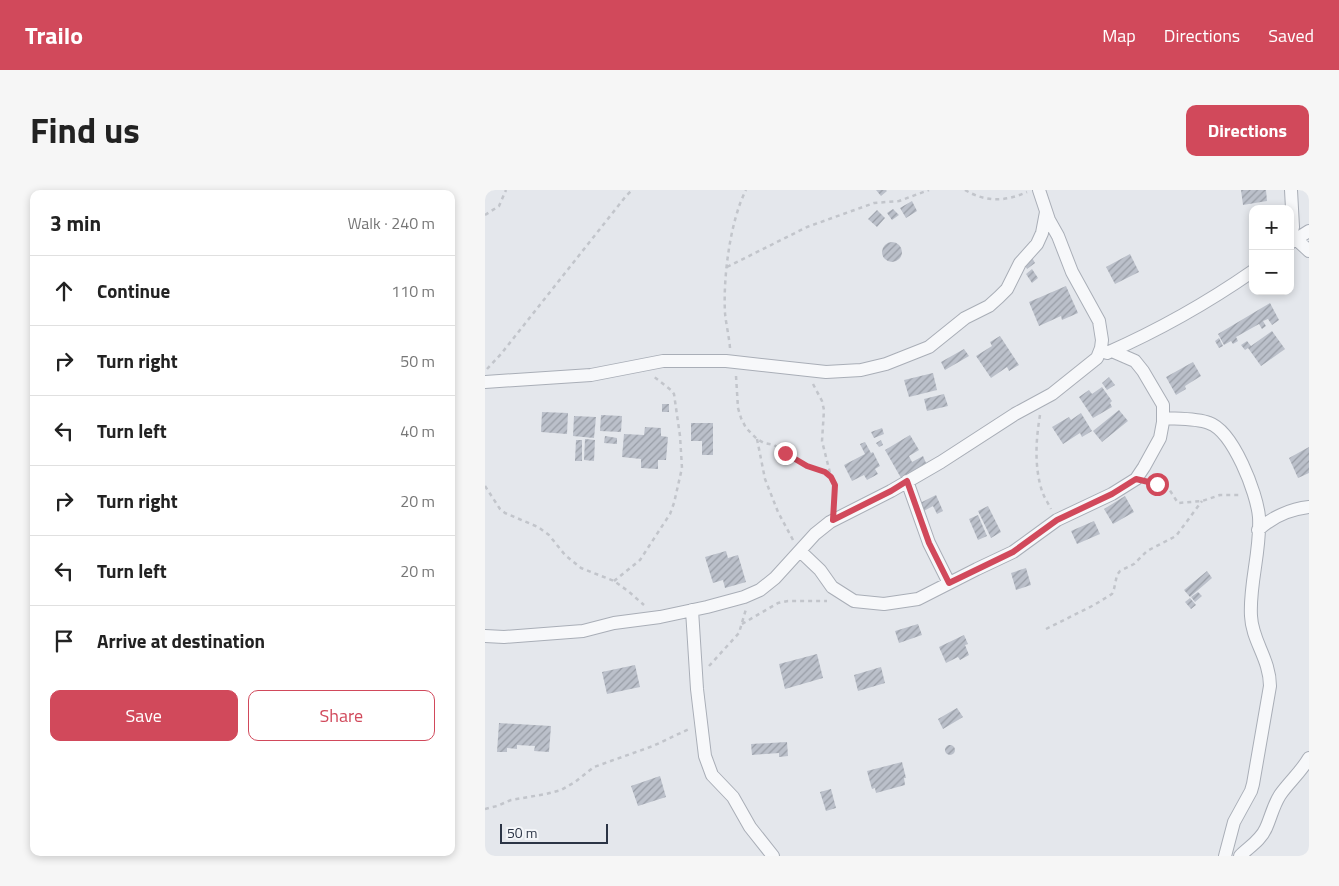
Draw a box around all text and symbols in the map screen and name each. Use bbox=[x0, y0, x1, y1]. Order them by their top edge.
text: Trailo bbox=[25, 17, 83, 53]
text: Map bbox=[1102, 22, 1136, 49]
text: Directions bbox=[1164, 22, 1240, 49]
text: Saved bbox=[1268, 22, 1314, 49]
text: Find us bbox=[30, 103, 140, 157]
button: Directions bbox=[1186, 105, 1309, 156]
map controls bbox=[1249, 205, 1294, 295]
button: + bbox=[1249, 205, 1294, 250]
text: 3 min bbox=[50, 207, 101, 239]
text: Walk · 240 m bbox=[347, 211, 435, 235]
button: − bbox=[1249, 250, 1294, 295]
text: Continue bbox=[97, 276, 170, 305]
icon: ahead bbox=[50, 277, 78, 305]
text: 110 m bbox=[391, 279, 435, 303]
text: Turn right bbox=[97, 346, 178, 375]
icon: right bbox=[50, 347, 78, 375]
text: 50 m bbox=[400, 349, 435, 373]
text: Turn left bbox=[97, 416, 167, 445]
icon: left bbox=[50, 417, 78, 445]
text: 40 m bbox=[400, 419, 435, 443]
route end bbox=[774, 442, 797, 465]
route start bbox=[1146, 473, 1169, 496]
text: Turn right bbox=[97, 486, 178, 515]
icon: right bbox=[50, 487, 78, 515]
text: 20 m bbox=[400, 489, 435, 513]
text: Turn left bbox=[97, 556, 167, 585]
icon: left bbox=[50, 557, 78, 585]
text: 20 m bbox=[400, 559, 435, 583]
text: Arrive at destination bbox=[97, 626, 265, 655]
icon: arrive bbox=[50, 627, 78, 655]
button: Save bbox=[50, 690, 238, 741]
button: Share bbox=[248, 690, 435, 741]
scale bar bbox=[500, 821, 607, 844]
text: 50 m bbox=[507, 822, 537, 843]

